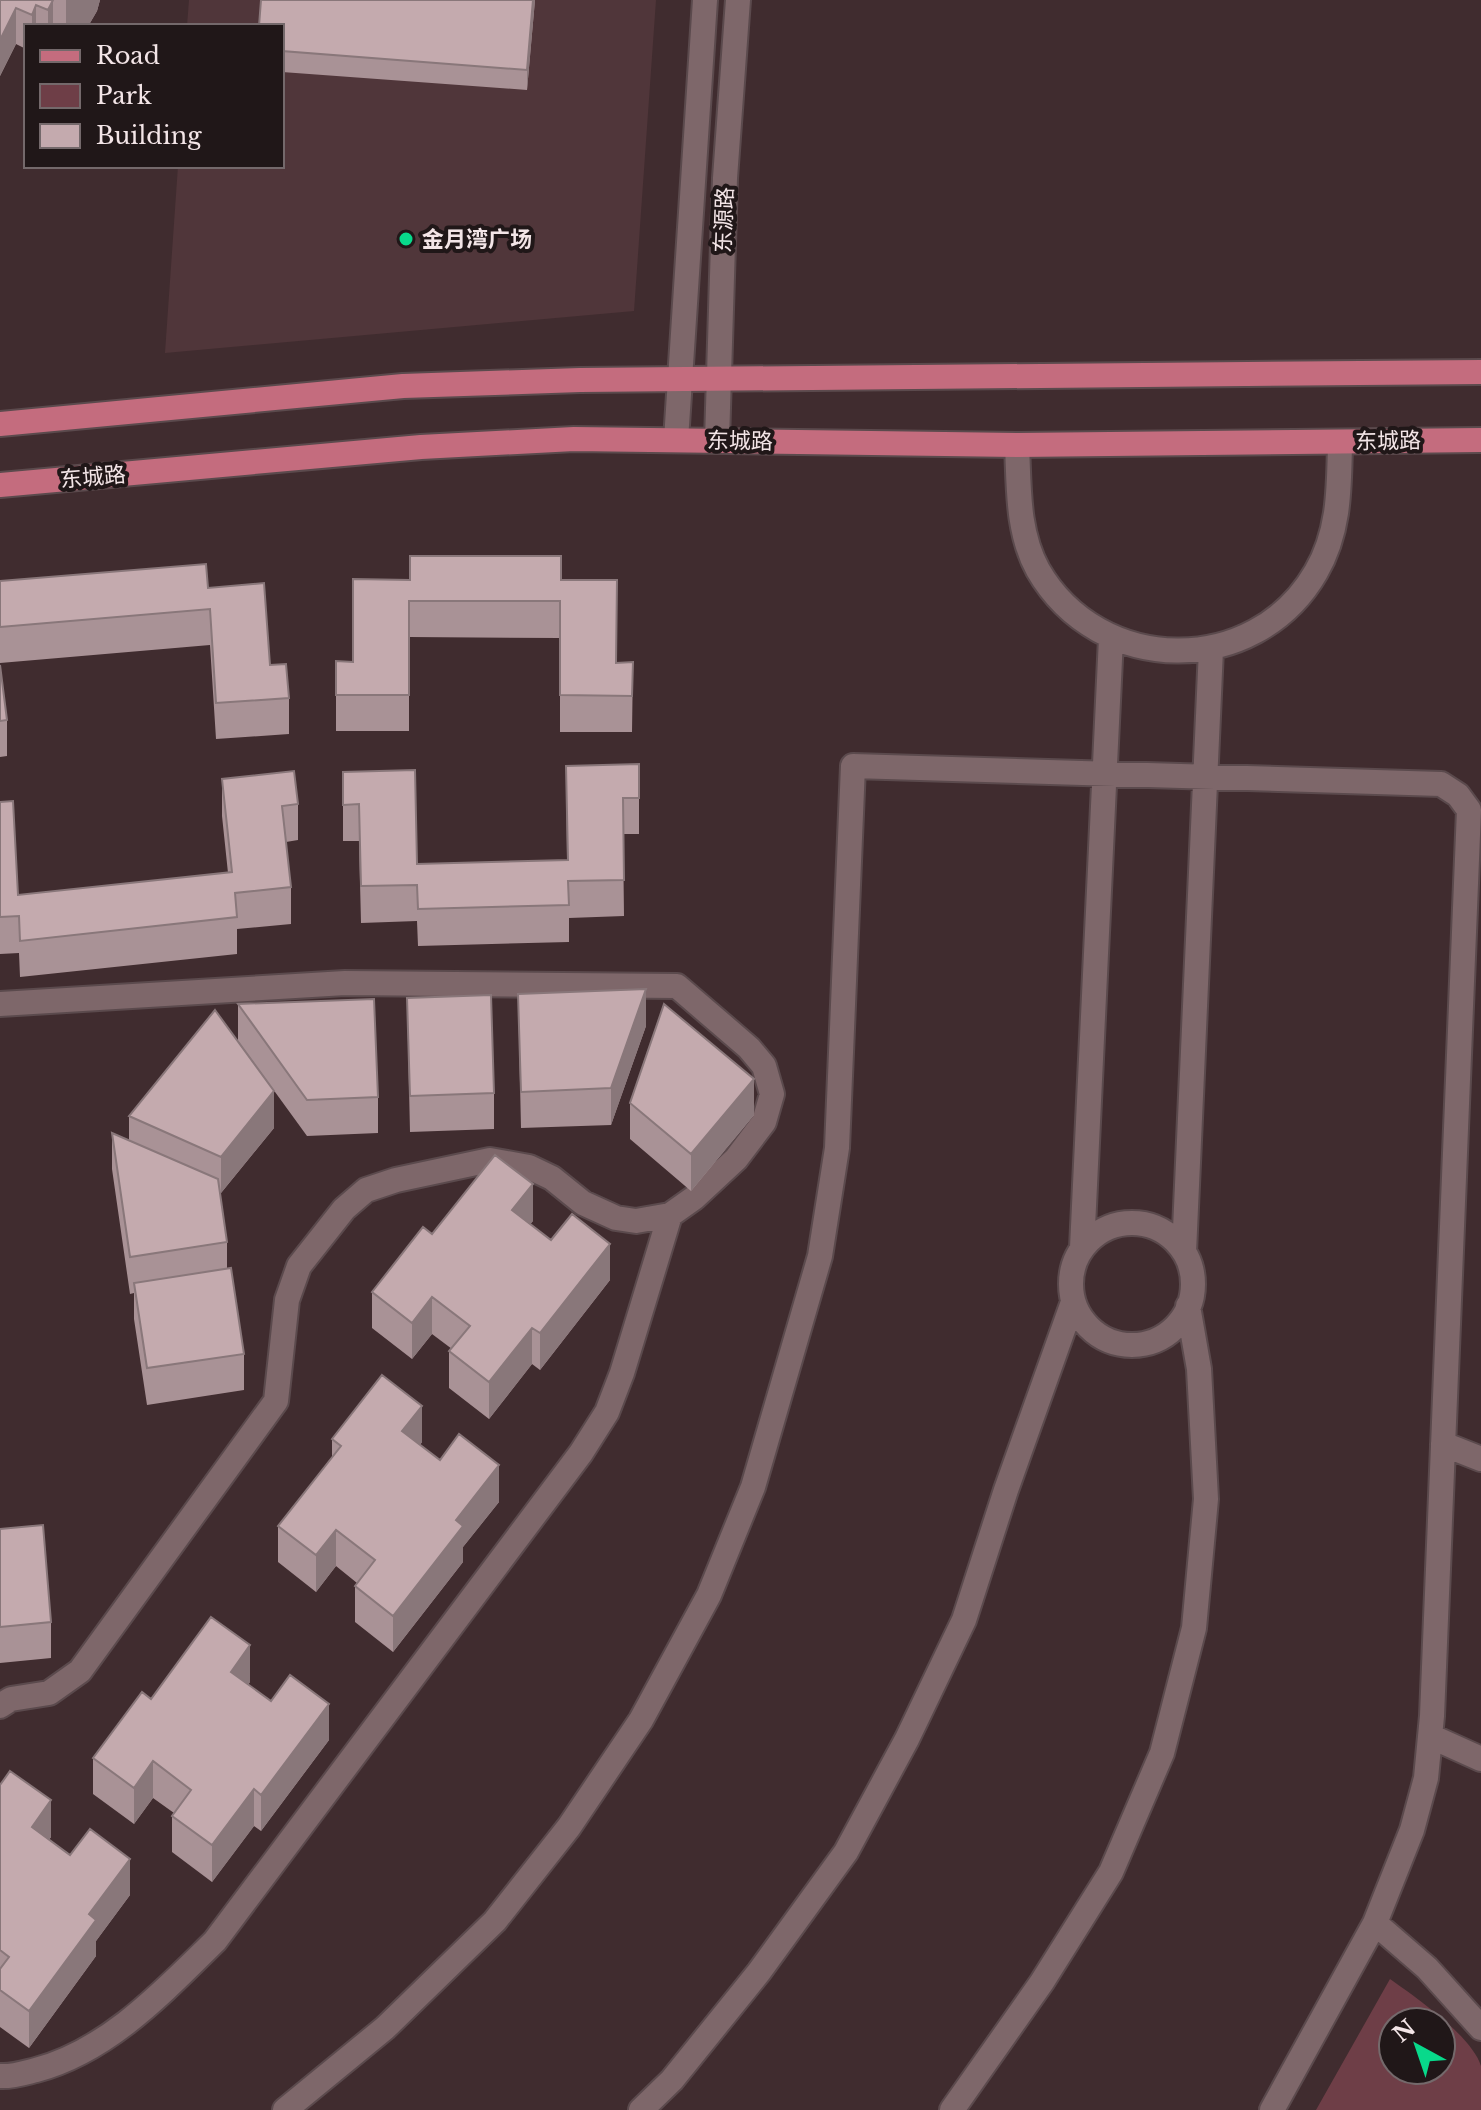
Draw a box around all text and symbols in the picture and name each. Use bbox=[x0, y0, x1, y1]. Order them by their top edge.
legend bbox=[24, 24, 284, 168]
text: Road bbox=[96, 41, 160, 70]
text: Park bbox=[96, 81, 152, 110]
text: Building bbox=[96, 121, 202, 150]
street label: 东源路 bbox=[709, 187, 739, 253]
place label: 金月湾广场 bbox=[422, 226, 532, 253]
marker: 金月湾广场 bbox=[397, 230, 415, 248]
street label: 东城路 bbox=[707, 427, 773, 455]
street label: 东城路 bbox=[1355, 427, 1421, 455]
street label: 东城路 bbox=[59, 461, 127, 493]
north arrow bbox=[1377, 2006, 1457, 2086]
text: N bbox=[1388, 2014, 1421, 2048]

